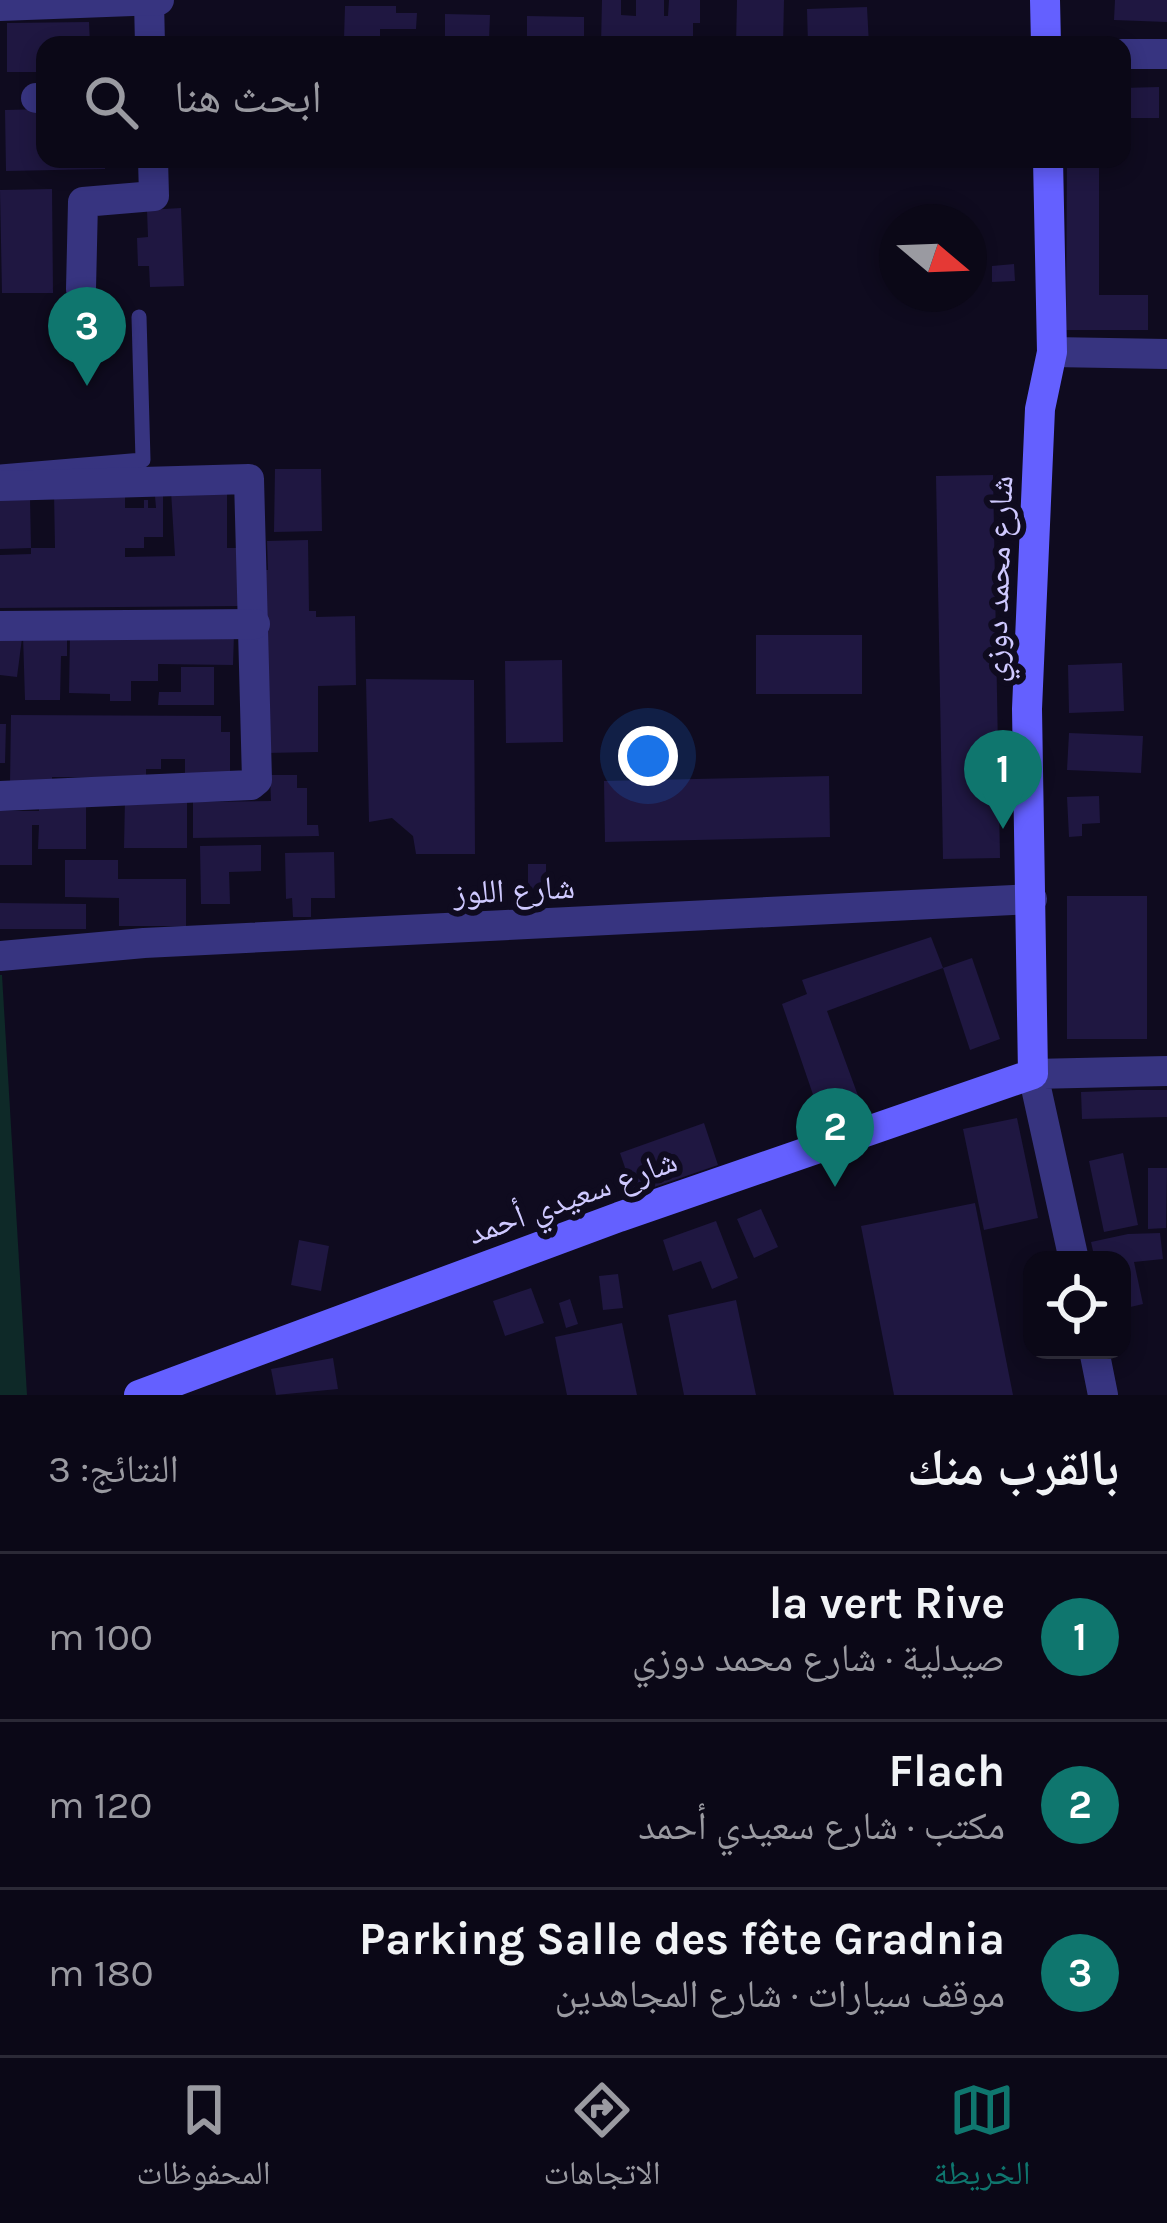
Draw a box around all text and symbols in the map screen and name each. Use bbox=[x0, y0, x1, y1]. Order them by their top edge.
search box bbox=[36, 36, 1131, 168]
icon: search bbox=[78, 69, 144, 135]
text: ابحث هنا bbox=[174, 71, 322, 123]
north arrow bbox=[879, 204, 987, 312]
pin: 3 bbox=[48, 287, 126, 386]
street label: شارع محمد دوزي bbox=[975, 475, 1027, 683]
your location bbox=[618, 726, 678, 786]
pin: 1 bbox=[964, 730, 1042, 829]
street label: شارع اللوز bbox=[451, 868, 576, 913]
pin: 2 bbox=[796, 1088, 874, 1187]
street label: شارع سعيدي أحمد bbox=[462, 1141, 684, 1258]
map controls bbox=[1023, 1251, 1131, 1359]
button: locate bbox=[1023, 1251, 1131, 1359]
text: بالقرب منك bbox=[907, 1438, 1119, 1498]
text: النتائج: 3 bbox=[48, 1446, 179, 1492]
text: la vert Rive bbox=[769, 1577, 1005, 1629]
text: 100 m bbox=[48, 1614, 153, 1660]
text: 1 bbox=[1073, 1614, 1087, 1660]
text: صيدلية · شارع محمد دوزي bbox=[632, 1635, 1005, 1681]
text: Flach bbox=[889, 1745, 1005, 1797]
text: 120 m bbox=[48, 1782, 152, 1828]
text: 2 bbox=[1068, 1782, 1092, 1828]
text: مكتب · شارع سعيدي أحمد bbox=[638, 1803, 1005, 1849]
text: Parking Salle des fête Gradnia bbox=[359, 1913, 1005, 1965]
text: 180 m bbox=[48, 1950, 154, 1996]
text: 3 bbox=[1068, 1950, 1092, 1996]
text: موقف سيارات · شارع المجاهدين bbox=[555, 1971, 1005, 2017]
tab: المحفوظات bbox=[136, 2077, 271, 2205]
tab: الاتجاهات bbox=[543, 2077, 661, 2205]
tab: الخريطة bbox=[933, 2077, 1031, 2205]

